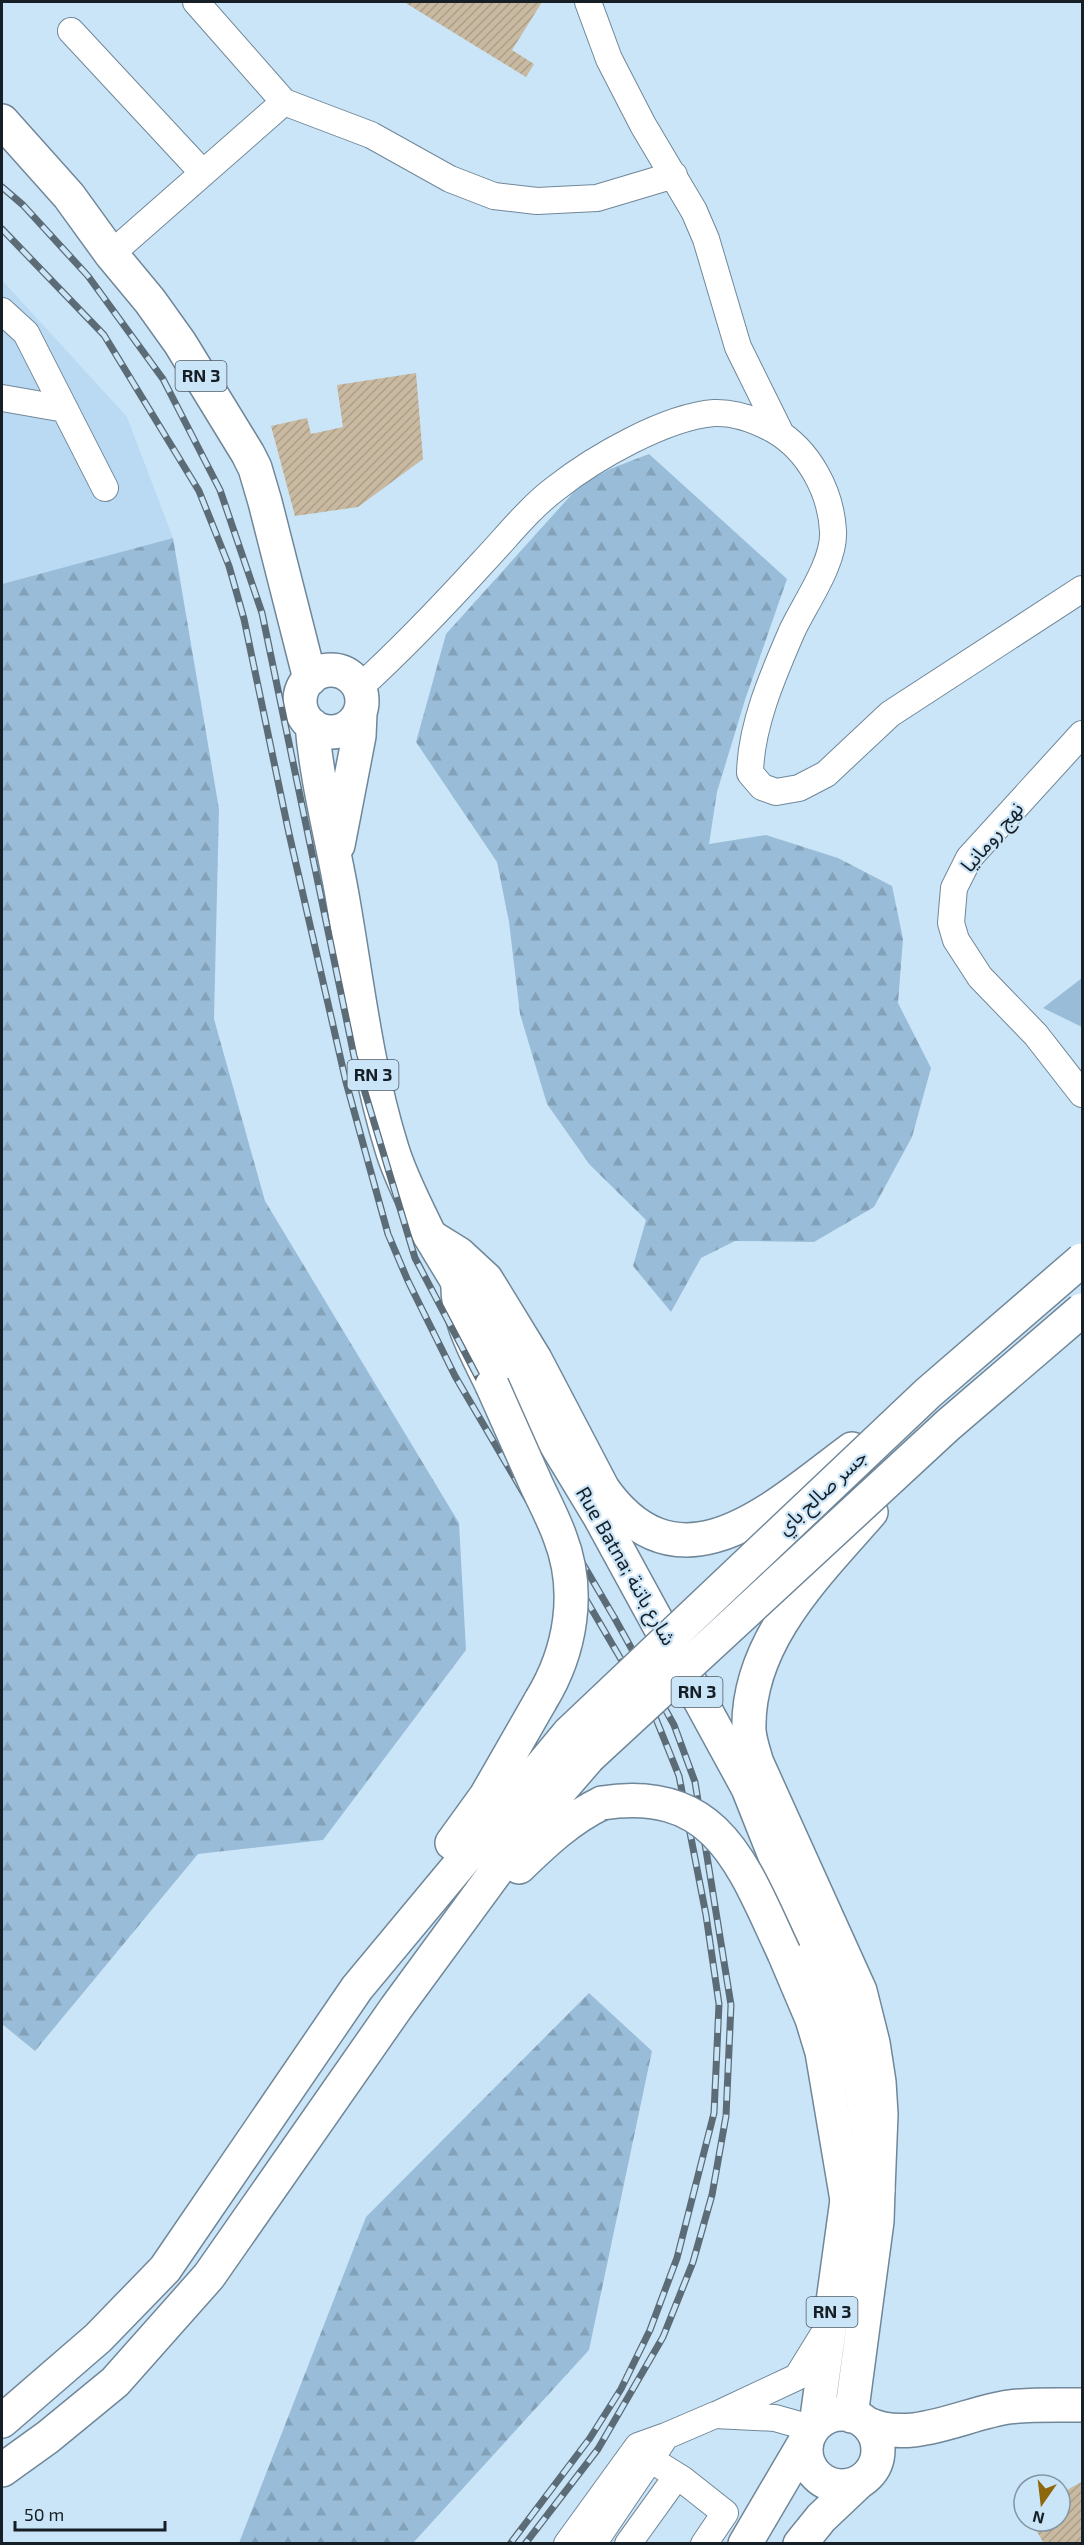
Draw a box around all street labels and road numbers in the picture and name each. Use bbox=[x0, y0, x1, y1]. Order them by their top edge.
road number: RN 3 bbox=[176, 361, 226, 391]
street label: نهج رومانيا bbox=[955, 796, 1031, 879]
road number: RN 3 bbox=[348, 1060, 398, 1090]
street label: جسر صالح باي bbox=[771, 1444, 874, 1542]
street label: Rue Batna; شارع باتنة bbox=[568, 1482, 682, 1651]
road number: RN 3 bbox=[672, 1677, 722, 1707]
road number: RN 3 bbox=[806, 2297, 858, 2327]

